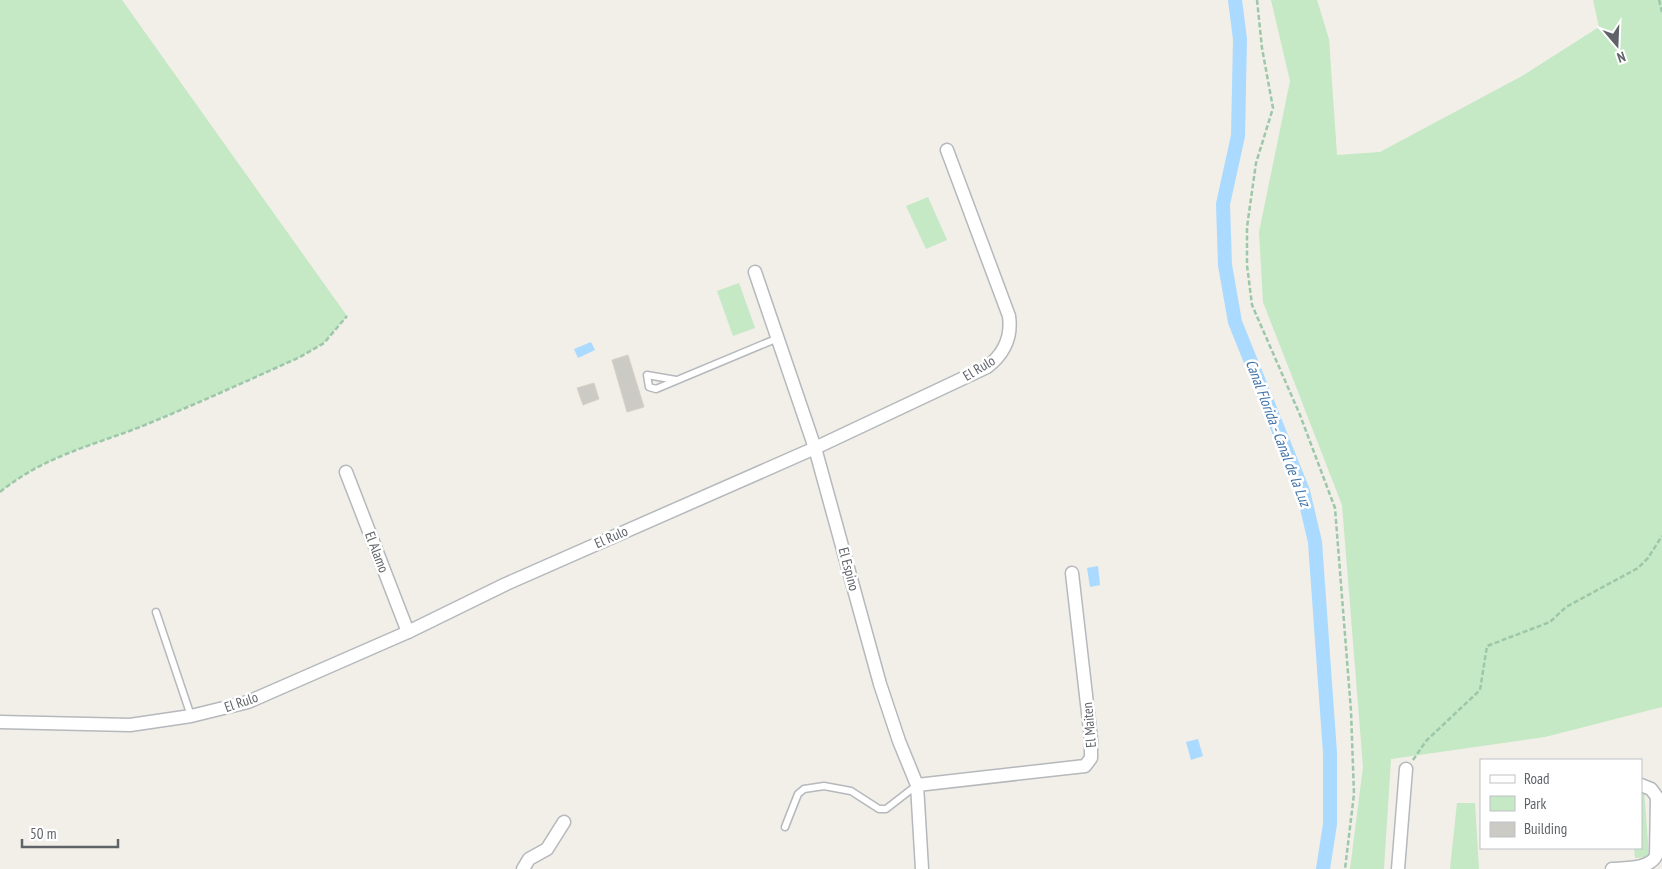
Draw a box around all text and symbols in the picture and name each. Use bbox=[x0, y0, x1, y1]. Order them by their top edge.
north arrow bbox=[1592, 20, 1642, 70]
text: N bbox=[1615, 48, 1628, 67]
street label: El Rulo bbox=[960, 351, 998, 385]
water label: Canal Florida - Canal de la Luz bbox=[1242, 357, 1316, 511]
street label: El Rulo bbox=[592, 522, 630, 552]
street label: El Alamo bbox=[361, 529, 393, 575]
street label: El Espino bbox=[835, 545, 863, 593]
street label: El Rulo bbox=[222, 688, 260, 716]
street label: El Maiten bbox=[1078, 702, 1100, 748]
legend bbox=[1480, 759, 1642, 849]
text: Road bbox=[1524, 769, 1550, 788]
text: Park bbox=[1524, 794, 1546, 813]
scale bar bbox=[22, 816, 119, 848]
text: Building bbox=[1524, 819, 1567, 838]
text: 50 m bbox=[30, 824, 56, 843]

